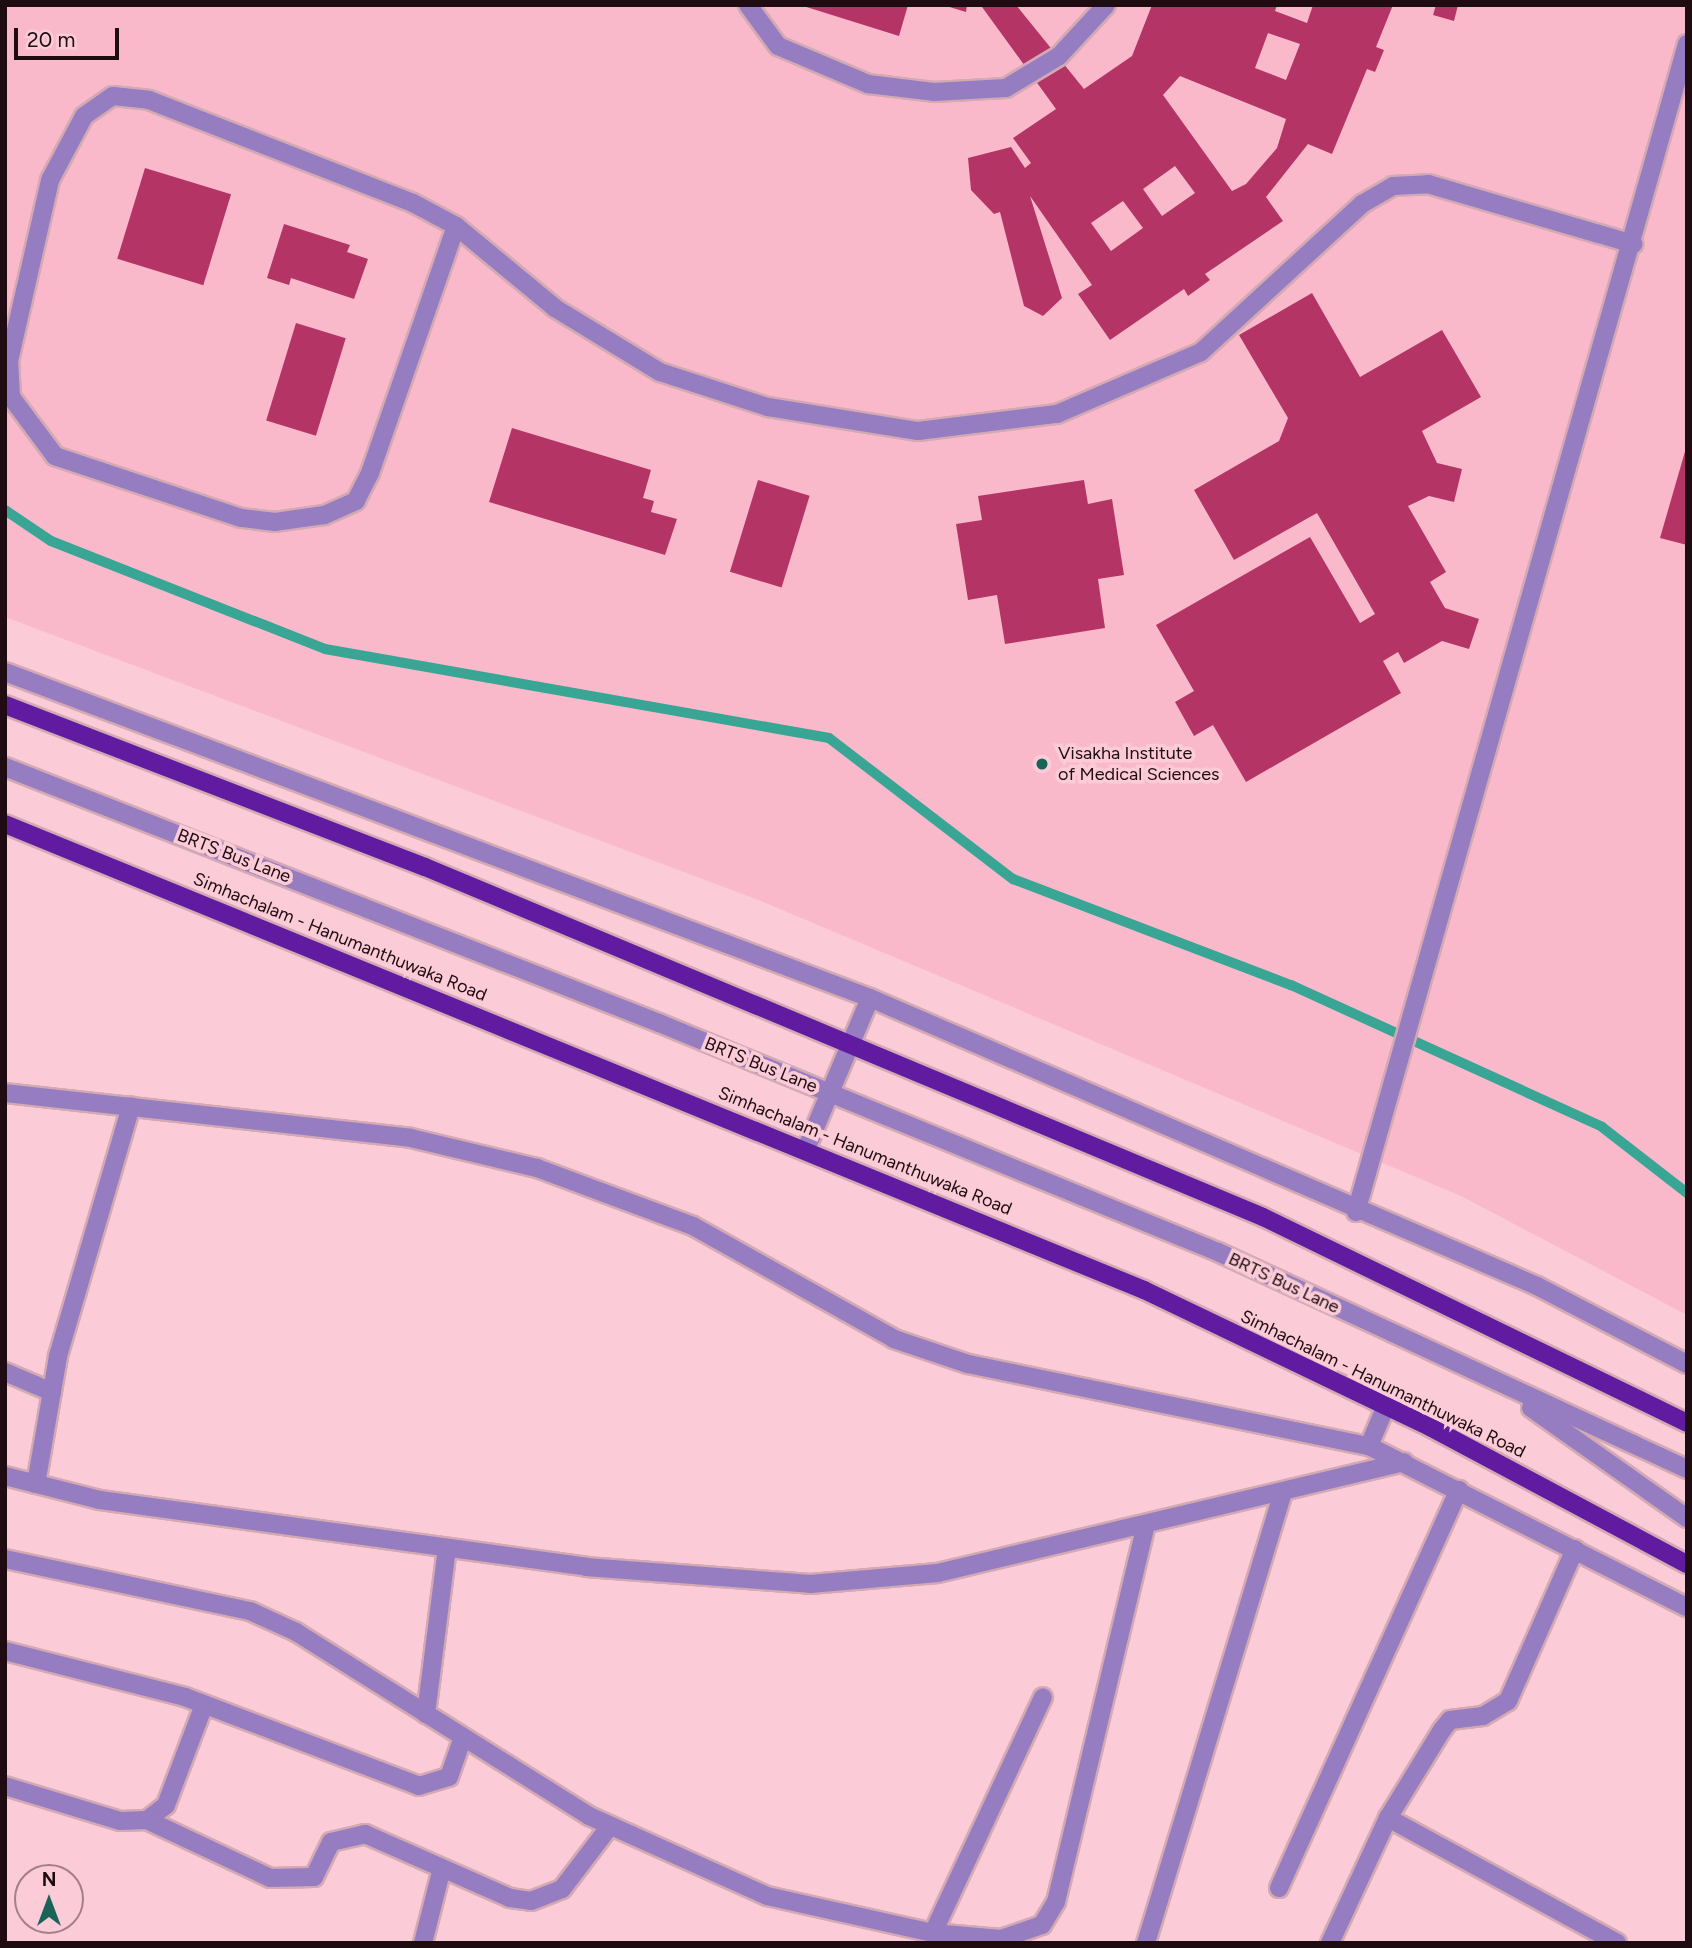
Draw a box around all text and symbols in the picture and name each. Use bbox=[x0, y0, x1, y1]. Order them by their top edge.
scale bar bbox=[18, 14, 122, 58]
text: 20 m bbox=[27, 27, 75, 52]
place label: Visakha Institute of Medical Sciences bbox=[1058, 743, 1219, 786]
marker: Visakha Institute of Medical Sciences bbox=[1032, 754, 1052, 774]
street label: BRTS Bus Lane bbox=[174, 824, 294, 888]
street label: Simhachalam - Hanumanthuwaka Road bbox=[190, 868, 490, 1006]
street label: BRTS Bus Lane bbox=[701, 1033, 821, 1097]
street label: Simhachalam - Hanumanthuwaka Road bbox=[715, 1082, 1015, 1220]
street label: BRTS Bus Lane bbox=[1225, 1248, 1343, 1318]
street label: Simhachalam - Hanumanthuwaka Road bbox=[1237, 1305, 1529, 1463]
north arrow bbox=[14, 1864, 84, 1934]
text: N bbox=[42, 1868, 56, 1891]

